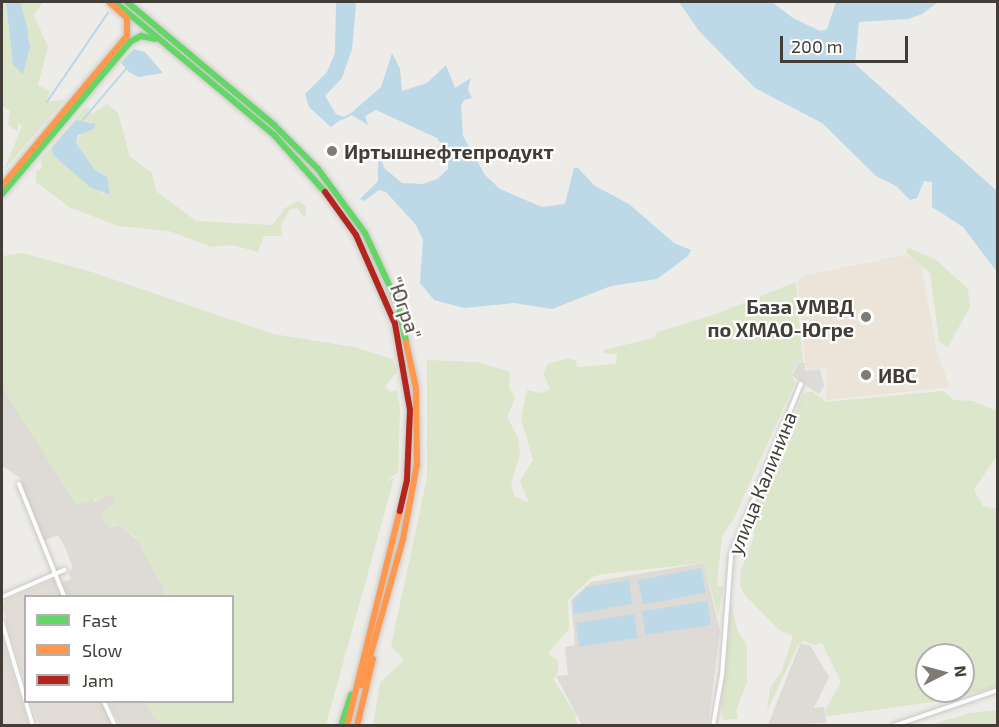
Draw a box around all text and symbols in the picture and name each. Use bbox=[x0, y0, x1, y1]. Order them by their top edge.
scale bar bbox=[783, 24, 910, 62]
text: 200 m bbox=[791, 35, 843, 57]
place label: Иртышнефтепродукт bbox=[344, 139, 554, 163]
marker: Иртышнефтепродукт bbox=[325, 144, 339, 158]
street label: "Югра" bbox=[383, 274, 427, 342]
place label: База УМВД по ХМАО-Югре bbox=[707, 294, 854, 341]
marker: База УМВД по ХМАО-Югре bbox=[859, 310, 873, 324]
place label: ИВС bbox=[878, 363, 917, 387]
marker: ИВС bbox=[859, 368, 873, 382]
street label: улица Калинина bbox=[722, 408, 802, 558]
legend bbox=[24, 595, 234, 703]
text: Fast bbox=[82, 609, 117, 631]
text: Slow bbox=[82, 639, 122, 661]
north arrow bbox=[915, 643, 975, 703]
text: N bbox=[951, 665, 971, 678]
text: Jam bbox=[82, 669, 114, 691]

